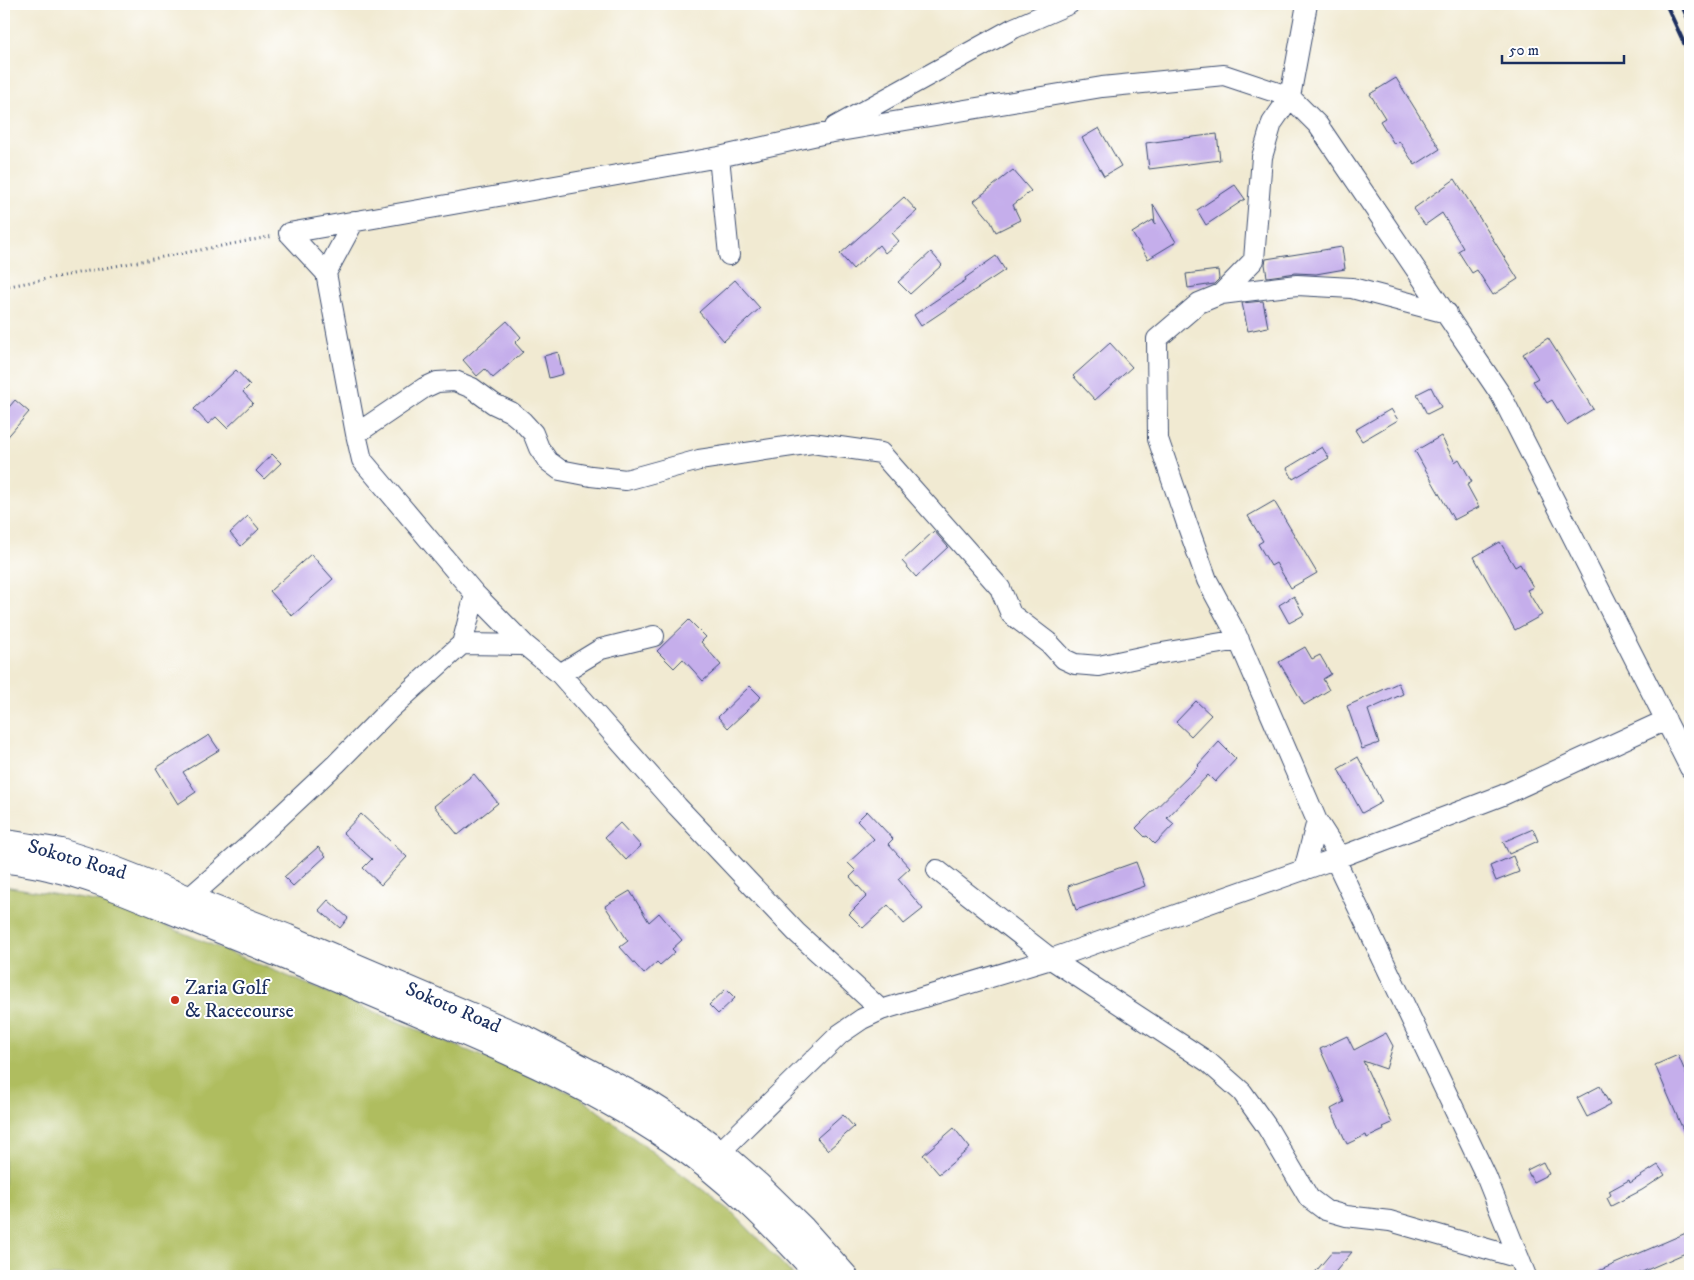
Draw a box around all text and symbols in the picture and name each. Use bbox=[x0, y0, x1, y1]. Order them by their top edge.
scale bar bbox=[1502, 32, 1624, 64]
text: 50 m bbox=[1509, 41, 1539, 60]
street label: Sokoto Road bbox=[25, 834, 129, 886]
place label: Zaria Golf & Racecourse bbox=[185, 976, 294, 1024]
street label: Sokoto Road bbox=[401, 977, 505, 1039]
marker: Zaria Golf & Racecourse bbox=[169, 994, 181, 1006]

